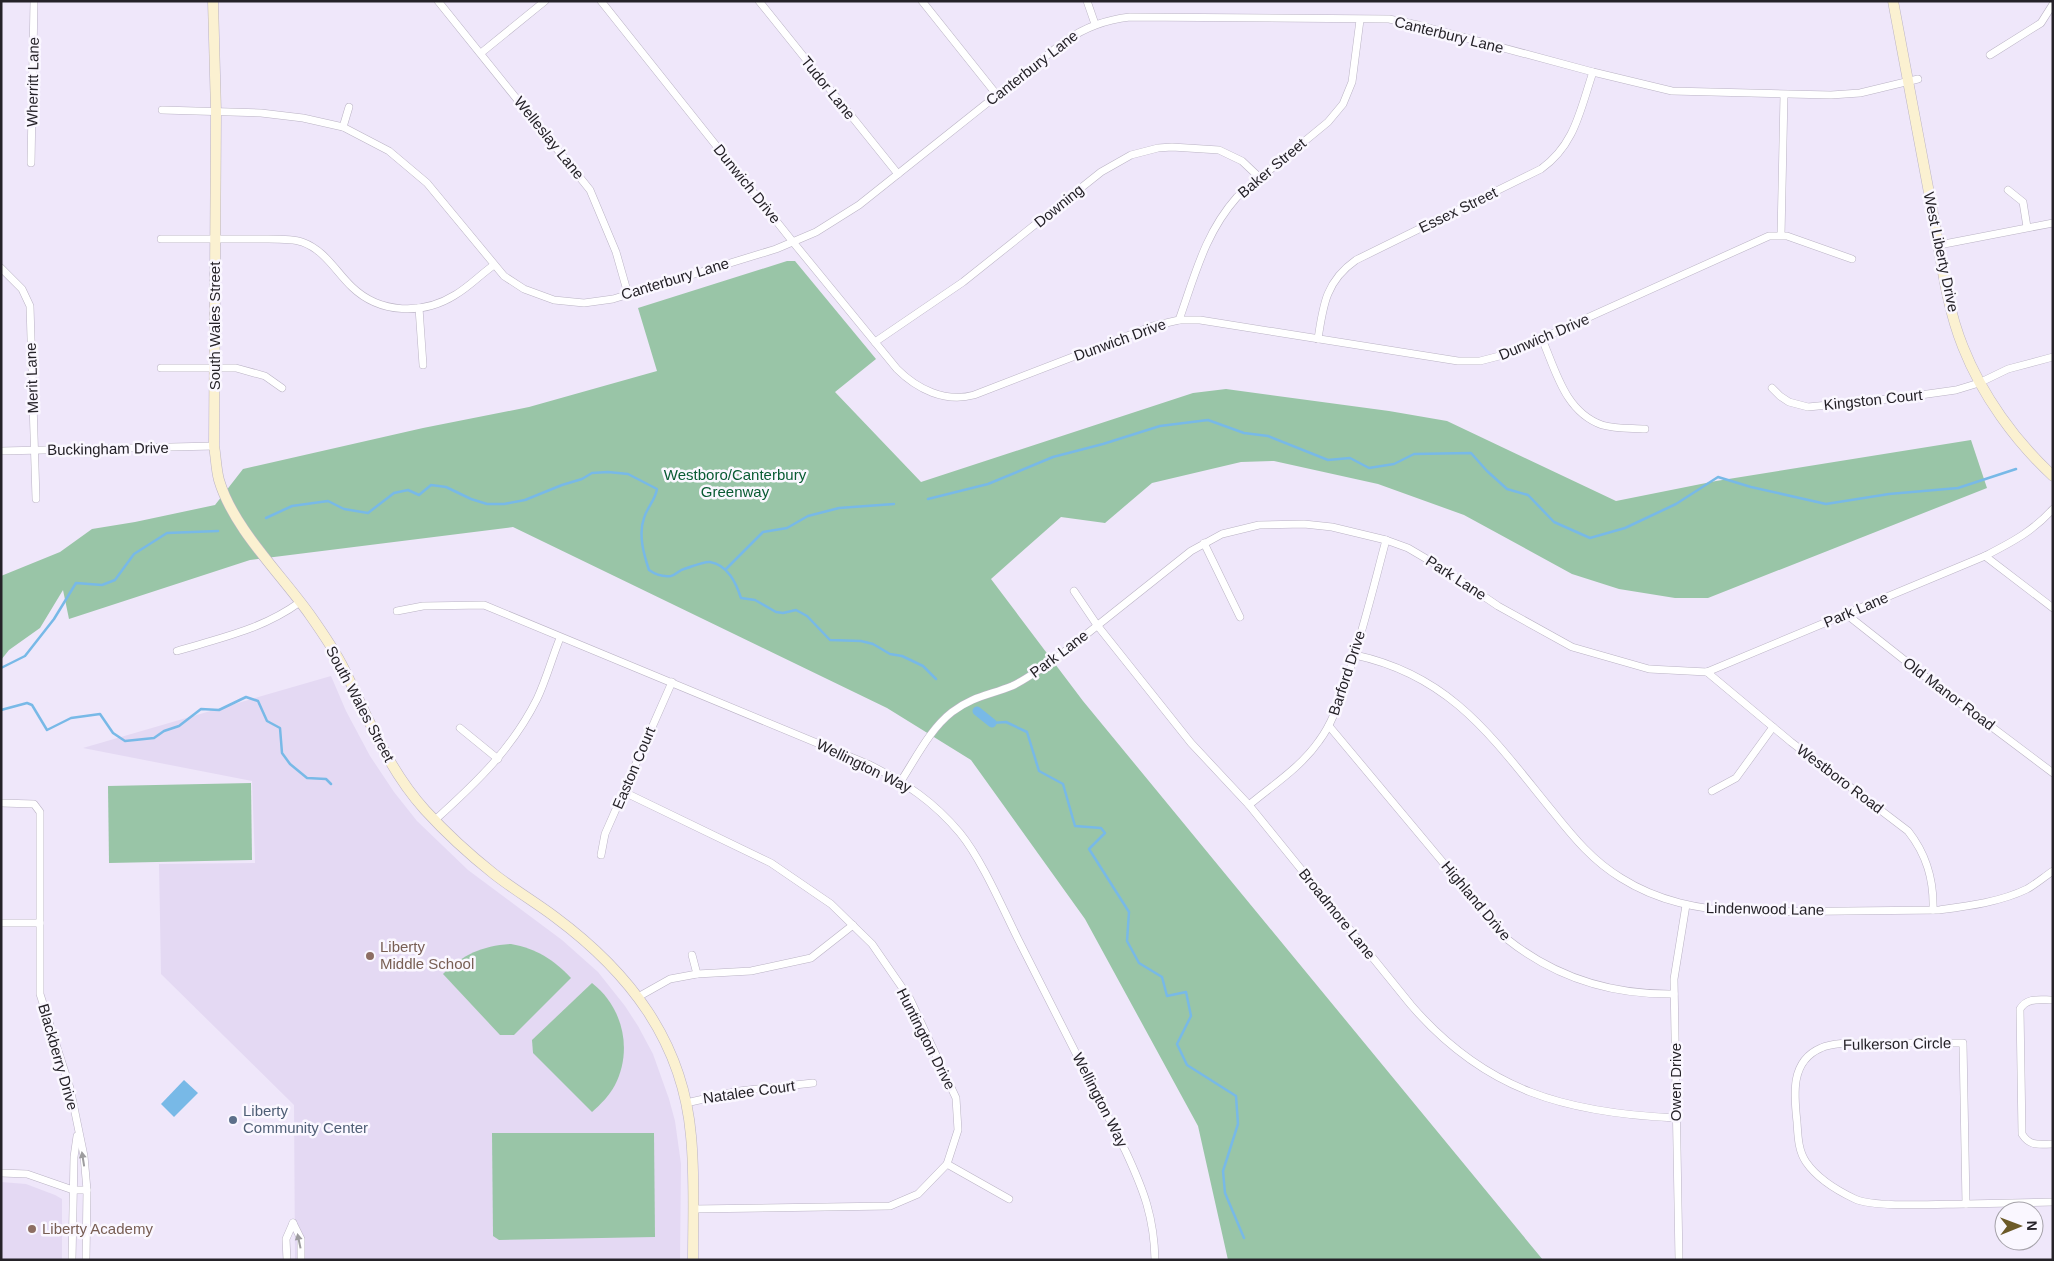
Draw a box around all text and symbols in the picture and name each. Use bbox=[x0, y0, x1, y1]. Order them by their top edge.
street label: Canterbury Lane bbox=[1393, 13, 1505, 56]
street label: Canterbury Lane bbox=[982, 27, 1081, 109]
street label: Wherritt Lane bbox=[23, 37, 42, 127]
street label: Tudor Lane bbox=[798, 53, 859, 123]
street label: Welleslay Lane bbox=[511, 93, 588, 182]
street label: Baker Street bbox=[1234, 134, 1310, 201]
street label: Dunwich Drive bbox=[710, 141, 784, 227]
street label: Downing bbox=[1031, 181, 1087, 231]
street label: Essex Street bbox=[1416, 183, 1500, 236]
street label: West Liberty Drive bbox=[1920, 190, 1963, 313]
street label: Canterbury Lane bbox=[619, 254, 731, 303]
street label: South Wales Street bbox=[206, 261, 223, 390]
street label: Dunwich Drive bbox=[1496, 310, 1592, 363]
street label: Dunwich Drive bbox=[1071, 315, 1168, 364]
street label: Merit Lane bbox=[22, 342, 41, 414]
street label: Kingston Court bbox=[1823, 386, 1924, 413]
street label: Buckingham Drive bbox=[47, 439, 169, 458]
park label: Westboro/Canterbury Greenway bbox=[664, 466, 807, 500]
street label: Park Lane bbox=[1423, 552, 1490, 603]
street label: Park Lane bbox=[1821, 588, 1891, 631]
street label: Park Lane bbox=[1026, 626, 1091, 681]
street label: Barford Drive bbox=[1325, 628, 1368, 717]
street label: South Wales Street bbox=[323, 643, 399, 765]
street label: Old Manor Road bbox=[1900, 654, 1998, 734]
street label: Easton Court bbox=[609, 723, 659, 811]
street label: Wellington Way bbox=[814, 735, 915, 796]
street label: Westboro Road bbox=[1794, 741, 1887, 817]
street label: Highland Drive bbox=[1438, 858, 1515, 944]
street label: Broadmore Lane bbox=[1296, 865, 1379, 962]
street label: Lindenwood Lane bbox=[1706, 899, 1824, 918]
place label: Liberty Middle School bbox=[380, 938, 474, 972]
marker: Liberty Middle School bbox=[364, 950, 376, 962]
street label: Huntington Drive bbox=[894, 985, 959, 1092]
street label: Blackberry Drive bbox=[35, 1002, 82, 1112]
street label: Fulkerson Circle bbox=[1843, 1034, 1951, 1053]
street label: Owen Drive bbox=[1667, 1043, 1684, 1121]
street label: Wellington Way bbox=[1069, 1050, 1132, 1150]
street label: Natalee Court bbox=[702, 1077, 797, 1106]
place label: Liberty Community Center bbox=[243, 1102, 368, 1136]
marker: Liberty Community Center bbox=[227, 1114, 239, 1126]
one-way arrow bbox=[79, 1150, 87, 1166]
north arrow bbox=[1994, 1201, 2044, 1251]
place label: Liberty Academy bbox=[42, 1220, 153, 1237]
text: N bbox=[2024, 1221, 2040, 1231]
marker: Liberty Academy bbox=[26, 1223, 38, 1235]
one-way arrow bbox=[295, 1233, 303, 1248]

